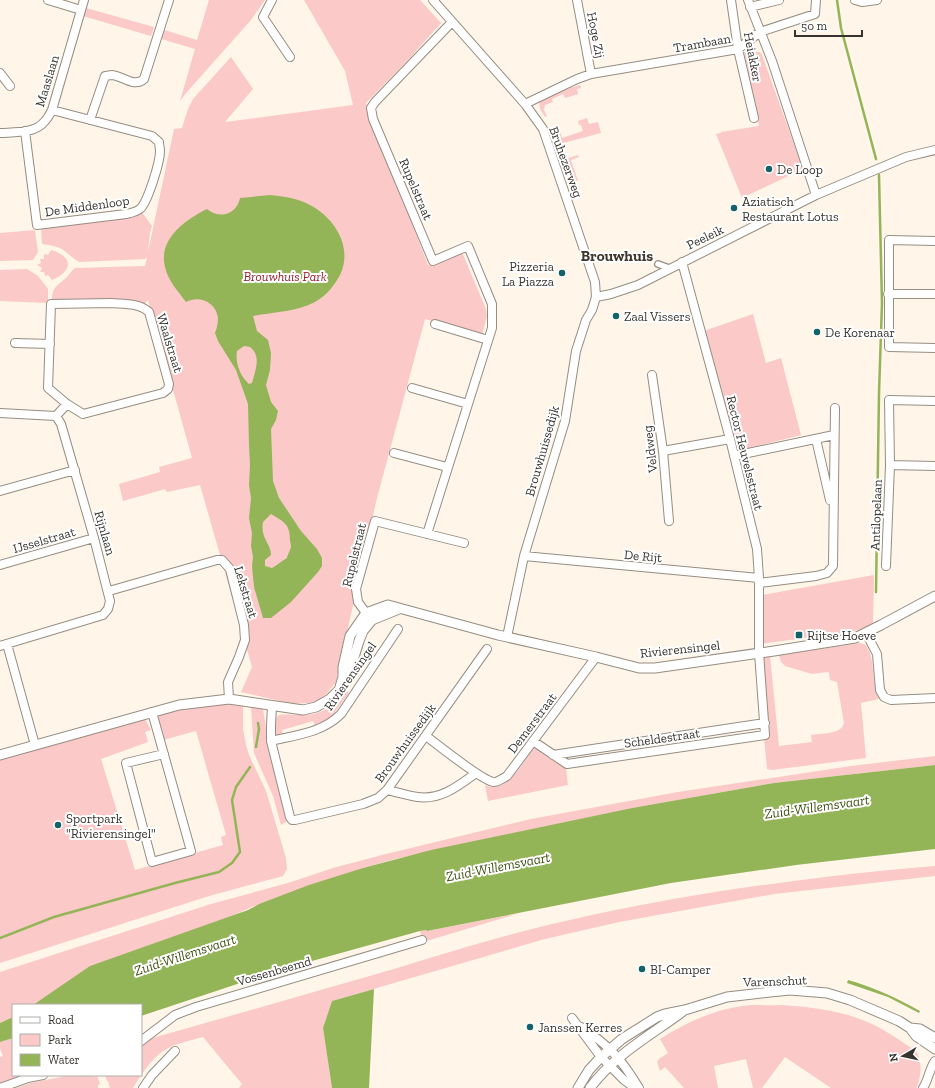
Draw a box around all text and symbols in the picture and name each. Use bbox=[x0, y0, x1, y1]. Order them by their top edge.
street label: Hoge Zij bbox=[583, 11, 608, 60]
scale bar bbox=[795, 12, 862, 38]
text: 50 m bbox=[801, 19, 828, 33]
street label: Trambaan bbox=[672, 31, 732, 55]
street label: Heiakker bbox=[741, 31, 765, 83]
street label: Maaslaan bbox=[32, 53, 62, 109]
street label: Bruhezerweg bbox=[546, 124, 586, 200]
street label: Rupelstraat bbox=[396, 156, 436, 222]
place label: De Loop bbox=[777, 162, 823, 177]
marker: De Loop bbox=[764, 164, 774, 174]
street label: De Middenloop bbox=[44, 193, 130, 219]
place label: Aziatisch Restaurant Lotus bbox=[742, 194, 839, 224]
marker: Aziatisch Restaurant Lotus bbox=[729, 203, 739, 213]
street label: Peeleik bbox=[684, 222, 726, 252]
district label: Brouwhuis bbox=[581, 247, 653, 265]
place label: Pizzeria La Piazza bbox=[502, 259, 555, 289]
marker: Pizzeria La Piazza bbox=[557, 268, 567, 278]
park label: Brouwhuis Park bbox=[243, 269, 327, 284]
place label: Zaal Vissers bbox=[624, 309, 691, 324]
marker: Zaal Vissers bbox=[611, 311, 621, 321]
street label: Waalstraat bbox=[154, 312, 186, 374]
place label: De Korenaar bbox=[825, 325, 895, 340]
marker: De Korenaar bbox=[812, 327, 822, 337]
street label: Rector Heuvelsstraat bbox=[724, 394, 767, 512]
street label: Brouwhuissedijk bbox=[522, 404, 563, 498]
street label: Veldweg bbox=[640, 425, 660, 474]
street label: Antilopelaan bbox=[867, 479, 885, 551]
street label: Rijnlaan bbox=[91, 509, 119, 558]
street label: Rupelstraat bbox=[339, 521, 369, 589]
street label: IJsselstraat bbox=[11, 524, 77, 556]
street label: De Rijt bbox=[623, 547, 663, 566]
street label: Lekstraat bbox=[231, 564, 261, 620]
place label: Rijtse Hoeve bbox=[807, 628, 876, 644]
marker: Rijtse Hoeve bbox=[794, 630, 804, 640]
street label: Rivierensingel bbox=[639, 637, 721, 661]
street label: Rivierensingel bbox=[321, 638, 379, 713]
street label: Demerstraat bbox=[505, 690, 560, 756]
street label: Brouwhuissedijk bbox=[371, 701, 439, 786]
street label: Scheldestraat bbox=[623, 725, 701, 751]
water label: Zuid-Willemsvaart bbox=[763, 791, 871, 823]
place label: Sportpark "Rivierensingel" bbox=[66, 811, 156, 841]
marker: Sportpark "Rivierensingel" bbox=[53, 820, 63, 830]
water label: Zuid-Willemsvaart bbox=[444, 849, 552, 885]
water label: Zuid-Willemsvaart bbox=[132, 931, 238, 979]
street label: Vossenbeemd bbox=[234, 953, 313, 989]
place label: BI-Camper bbox=[650, 962, 711, 977]
marker: BI-Camper bbox=[637, 964, 647, 974]
street label: Varenschut bbox=[742, 972, 807, 990]
legend bbox=[12, 1004, 142, 1076]
text: Road bbox=[48, 1013, 74, 1027]
place label: Janssen Kerres bbox=[538, 1020, 622, 1035]
marker: Janssen Kerres bbox=[525, 1022, 535, 1032]
text: Park bbox=[48, 1033, 73, 1047]
north arrow bbox=[883, 1036, 923, 1076]
text: N bbox=[886, 1052, 901, 1063]
text: Water bbox=[48, 1053, 80, 1067]

